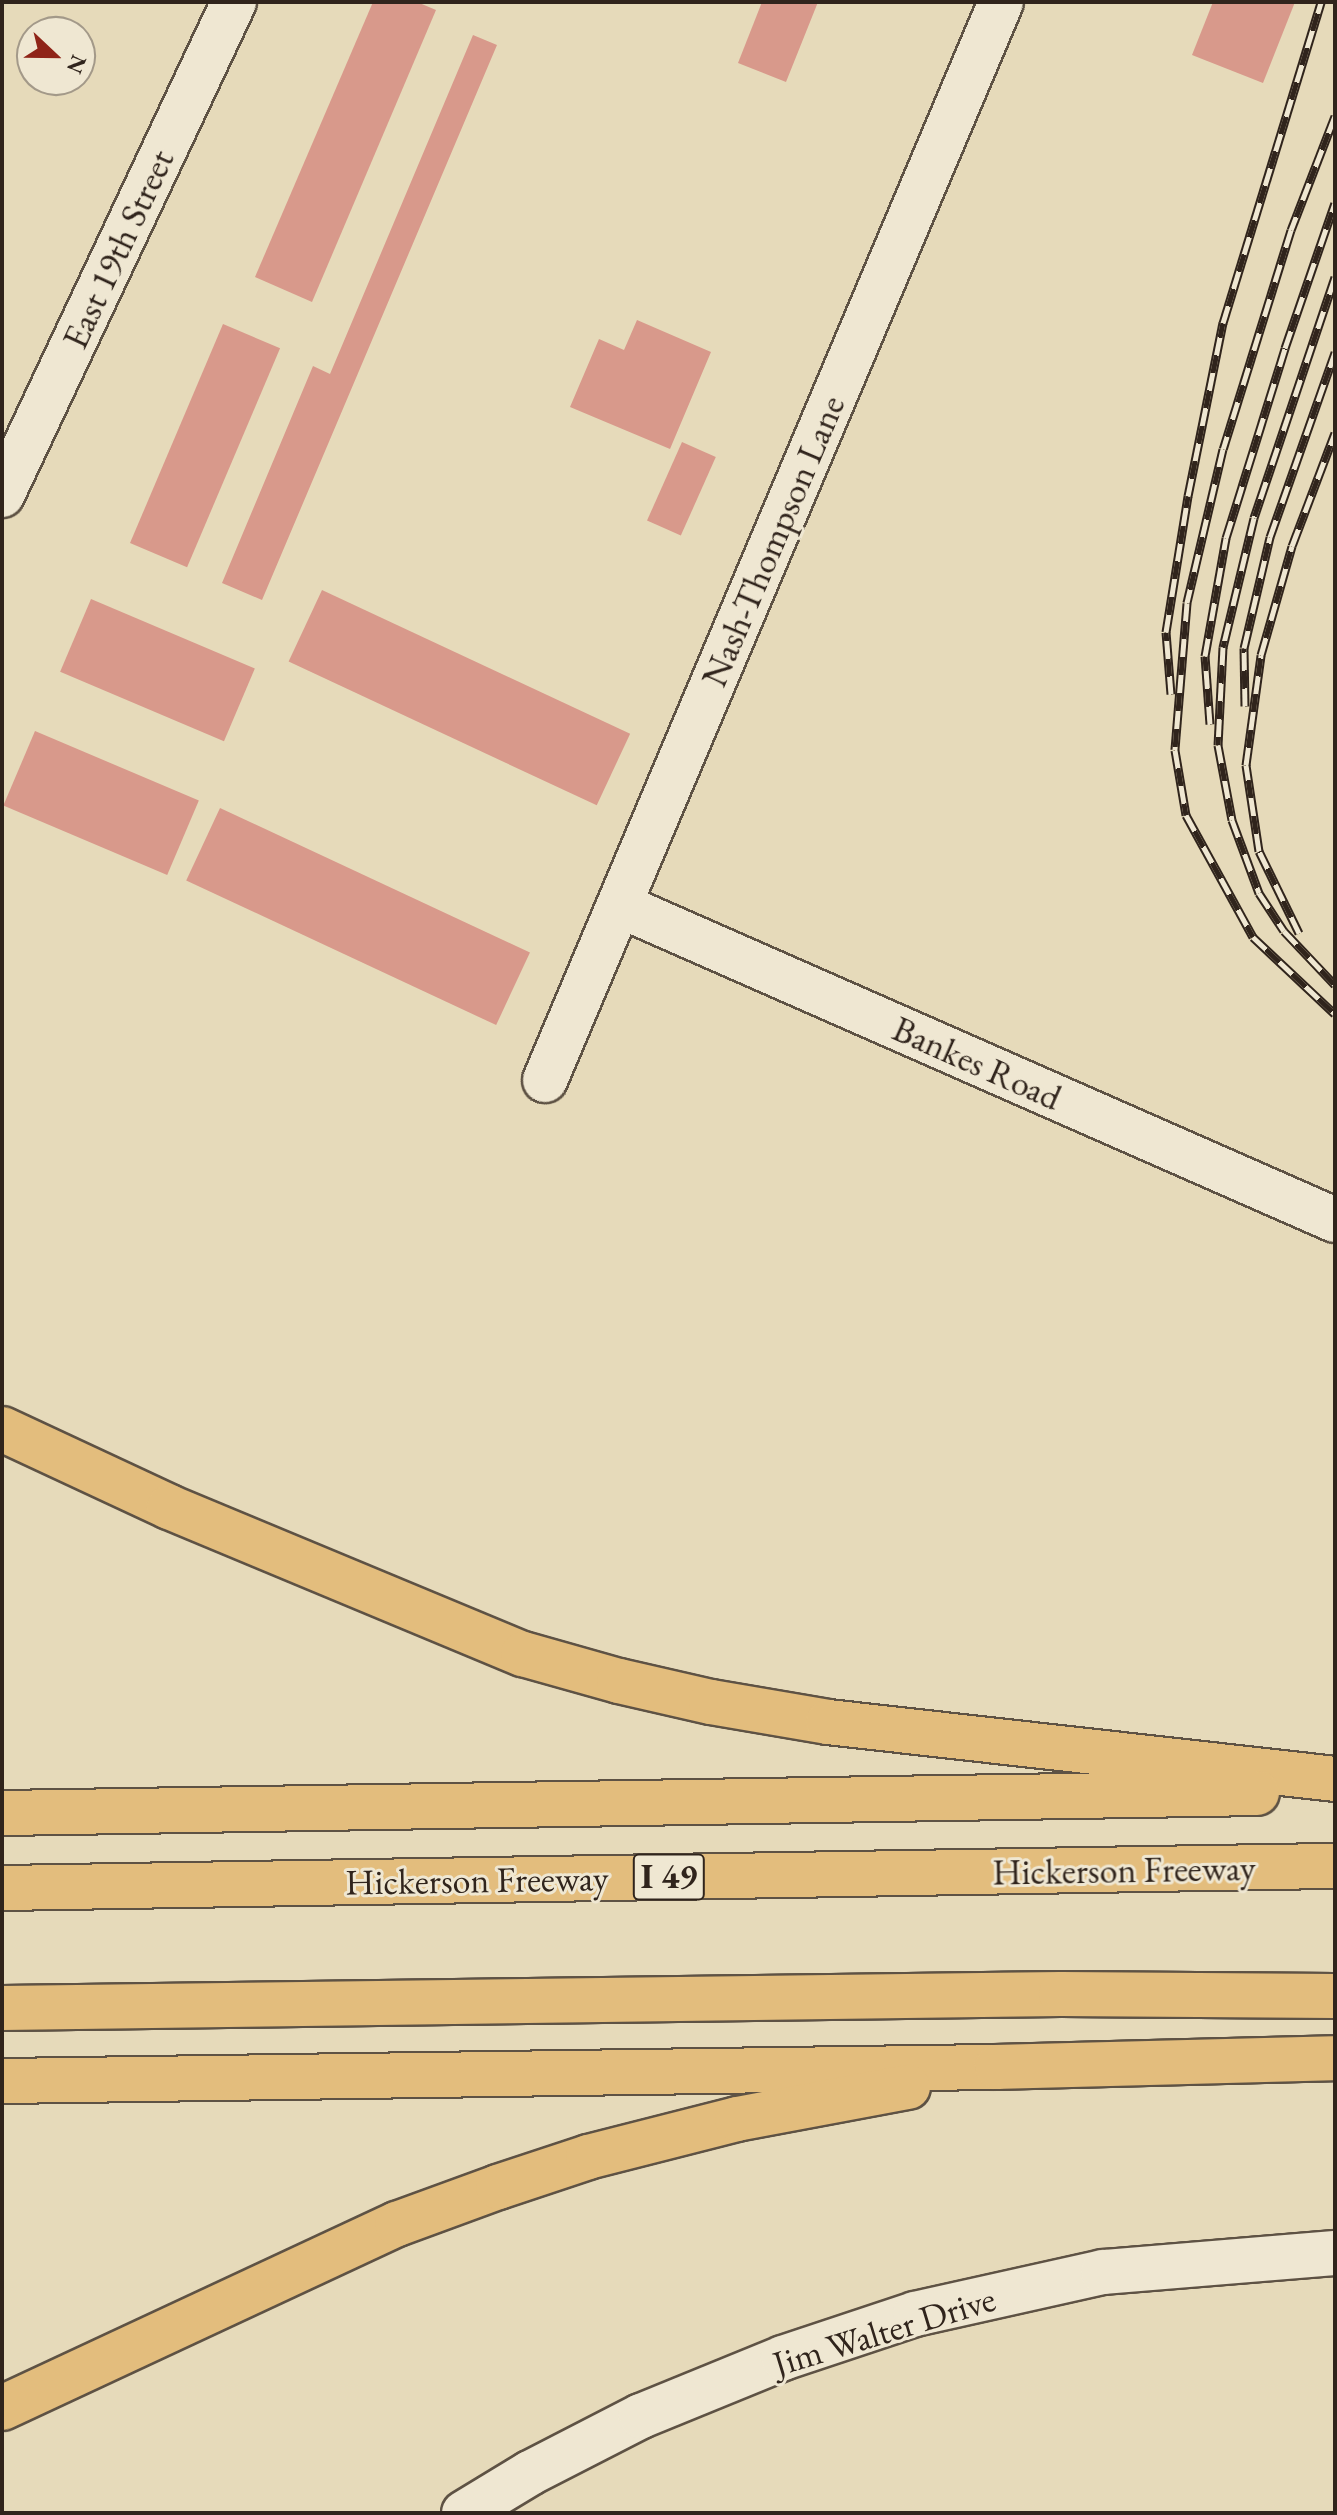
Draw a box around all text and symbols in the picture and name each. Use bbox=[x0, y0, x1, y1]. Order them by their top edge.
north arrow bbox=[16, 16, 96, 96]
text: N bbox=[60, 51, 94, 78]
street label: East 19th Street bbox=[53, 143, 183, 355]
street label: Nash-Thompson Lane bbox=[692, 389, 854, 693]
street label: Bankes Road bbox=[886, 1007, 1068, 1119]
street label: Hickerson Freeway bbox=[992, 1846, 1256, 1894]
road number: I 49 bbox=[631, 1847, 707, 1907]
street label: Hickerson Freeway bbox=[345, 1856, 609, 1904]
street label: Jim Walter Drive bbox=[768, 2277, 1000, 2385]

